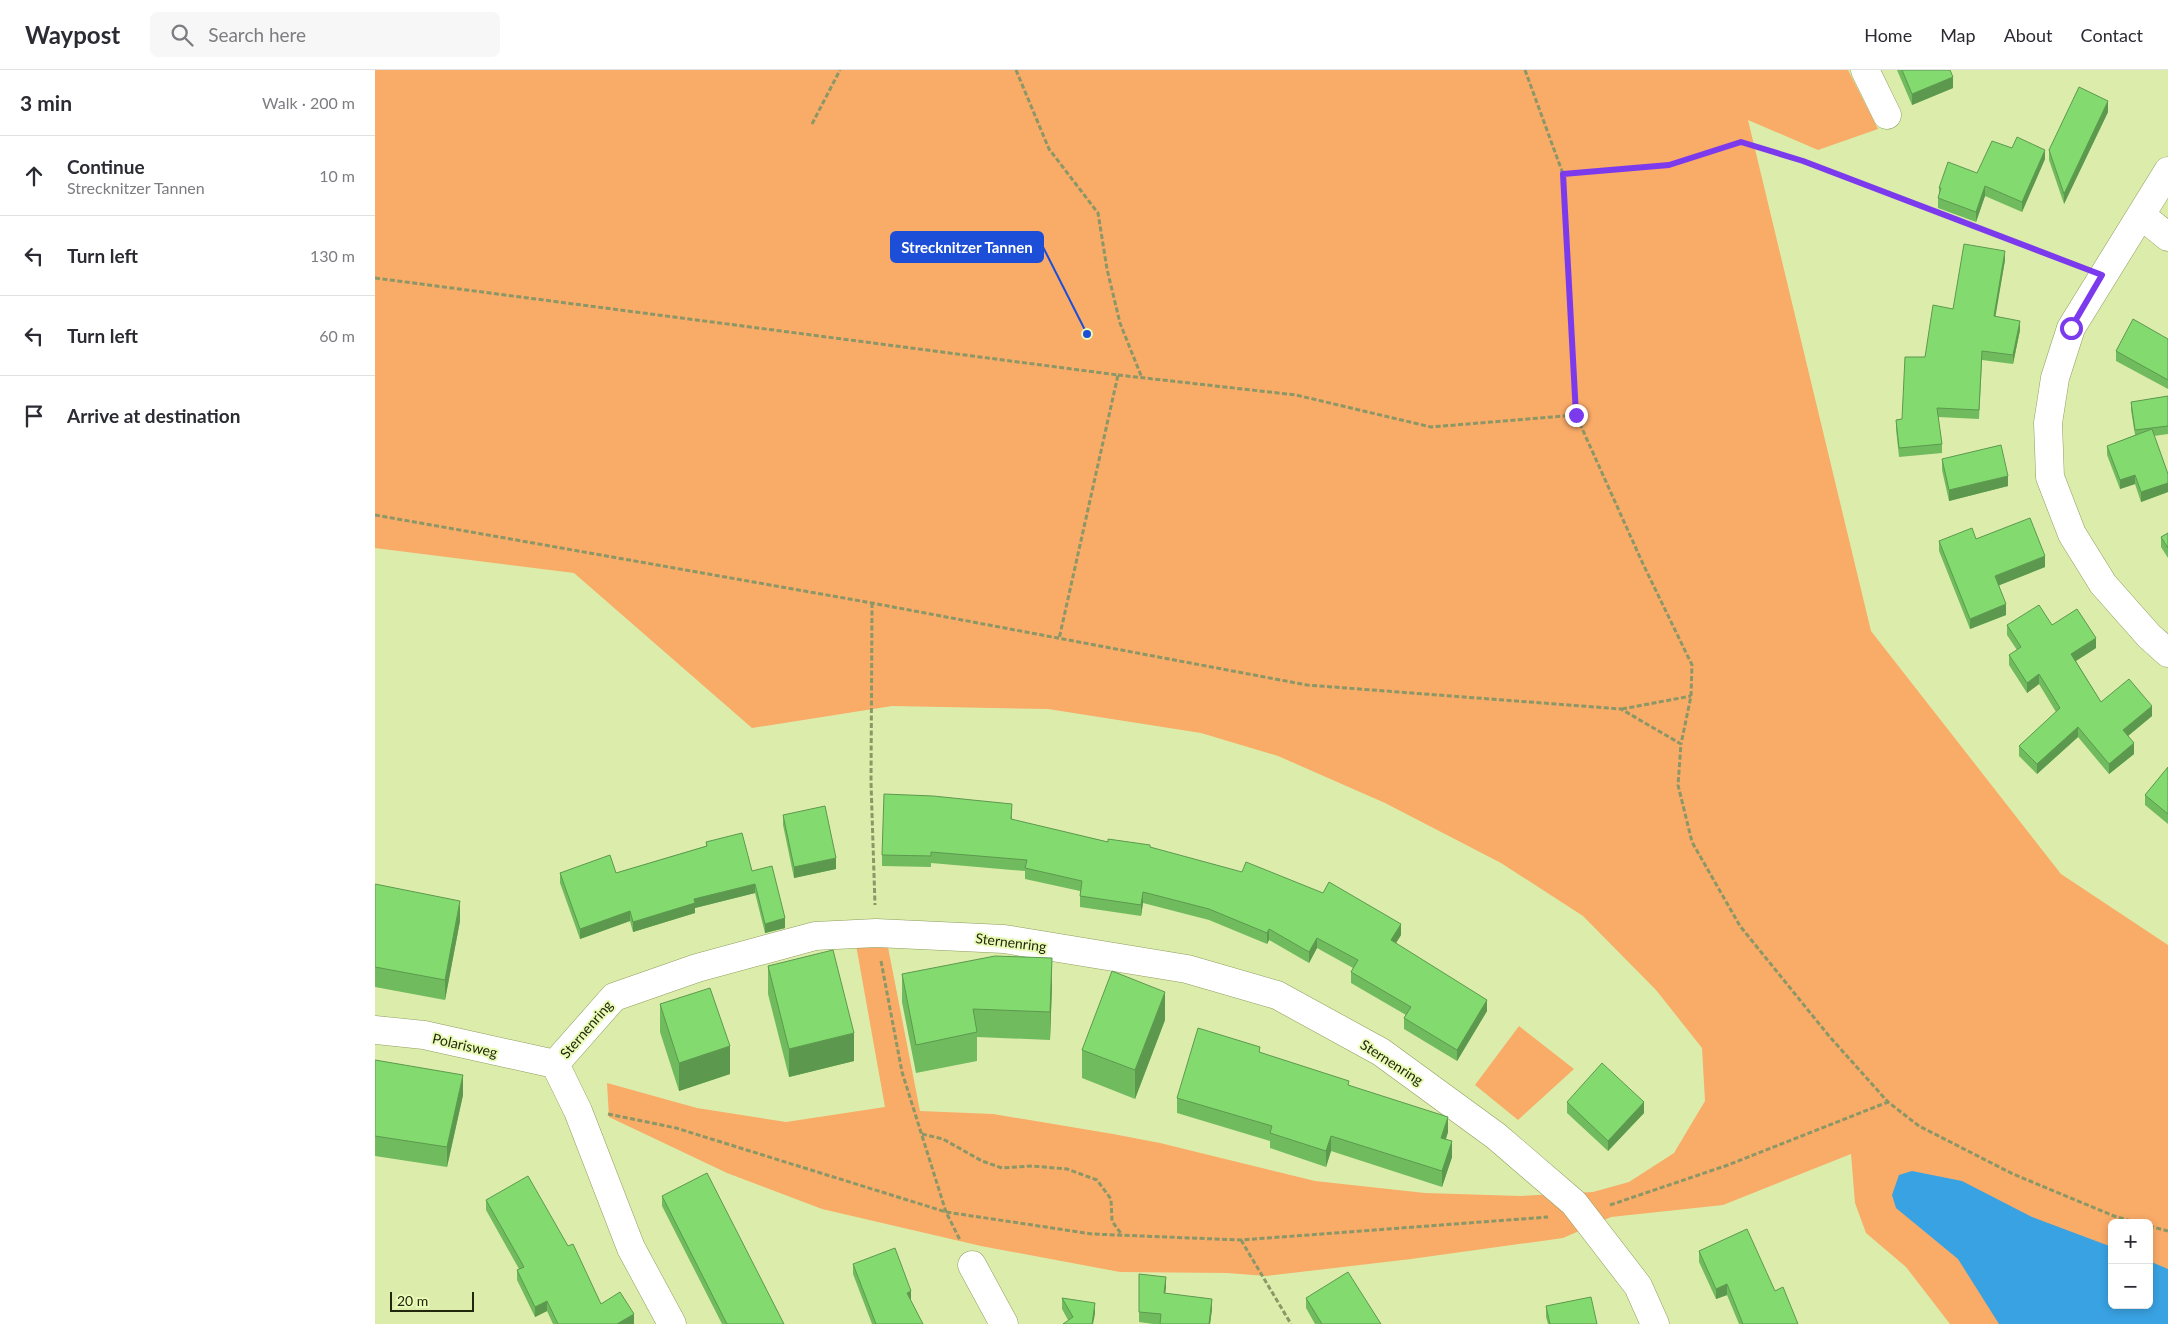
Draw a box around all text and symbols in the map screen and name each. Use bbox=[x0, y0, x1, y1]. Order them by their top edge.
search box bbox=[150, 12, 500, 57]
text: Waypost bbox=[25, 20, 120, 49]
icon: search bbox=[168, 21, 196, 49]
text: Search here bbox=[208, 23, 306, 46]
text: Home bbox=[1864, 24, 1912, 46]
text: Map bbox=[1940, 24, 1976, 46]
text: About bbox=[2004, 24, 2053, 46]
text: Contact bbox=[2081, 24, 2143, 46]
text: 3 min bbox=[20, 90, 72, 115]
text: Walk · 200 m bbox=[262, 93, 355, 112]
text: Continue bbox=[67, 155, 145, 178]
icon: ahead bbox=[20, 162, 48, 190]
text: 10 m bbox=[319, 166, 355, 185]
text: Strecknitzer Tannen bbox=[67, 178, 205, 197]
callout: Strecknitzer Tannen bbox=[891, 232, 1043, 262]
text: Strecknitzer Tannen bbox=[901, 238, 1033, 256]
icon: left bbox=[20, 242, 48, 270]
text: Turn left bbox=[67, 244, 138, 267]
text: 130 m bbox=[310, 246, 355, 265]
route start bbox=[2060, 317, 2083, 340]
icon: left bbox=[20, 322, 48, 350]
text: Turn left bbox=[67, 324, 138, 347]
text: 60 m bbox=[319, 326, 355, 345]
icon: arrive bbox=[20, 402, 48, 430]
text: Arrive at destination bbox=[67, 404, 240, 427]
route end bbox=[1565, 404, 1588, 427]
street label: Sternenring bbox=[975, 929, 1047, 955]
street label: Sternenring bbox=[556, 997, 616, 1061]
street label: Polarisweg bbox=[431, 1029, 499, 1061]
street label: Sternenring bbox=[1357, 1035, 1427, 1089]
map controls bbox=[2108, 1219, 2153, 1309]
button: + bbox=[2108, 1219, 2153, 1264]
button: − bbox=[2108, 1264, 2153, 1309]
scale bar bbox=[390, 1289, 474, 1312]
text: 20 m bbox=[397, 1292, 428, 1309]

